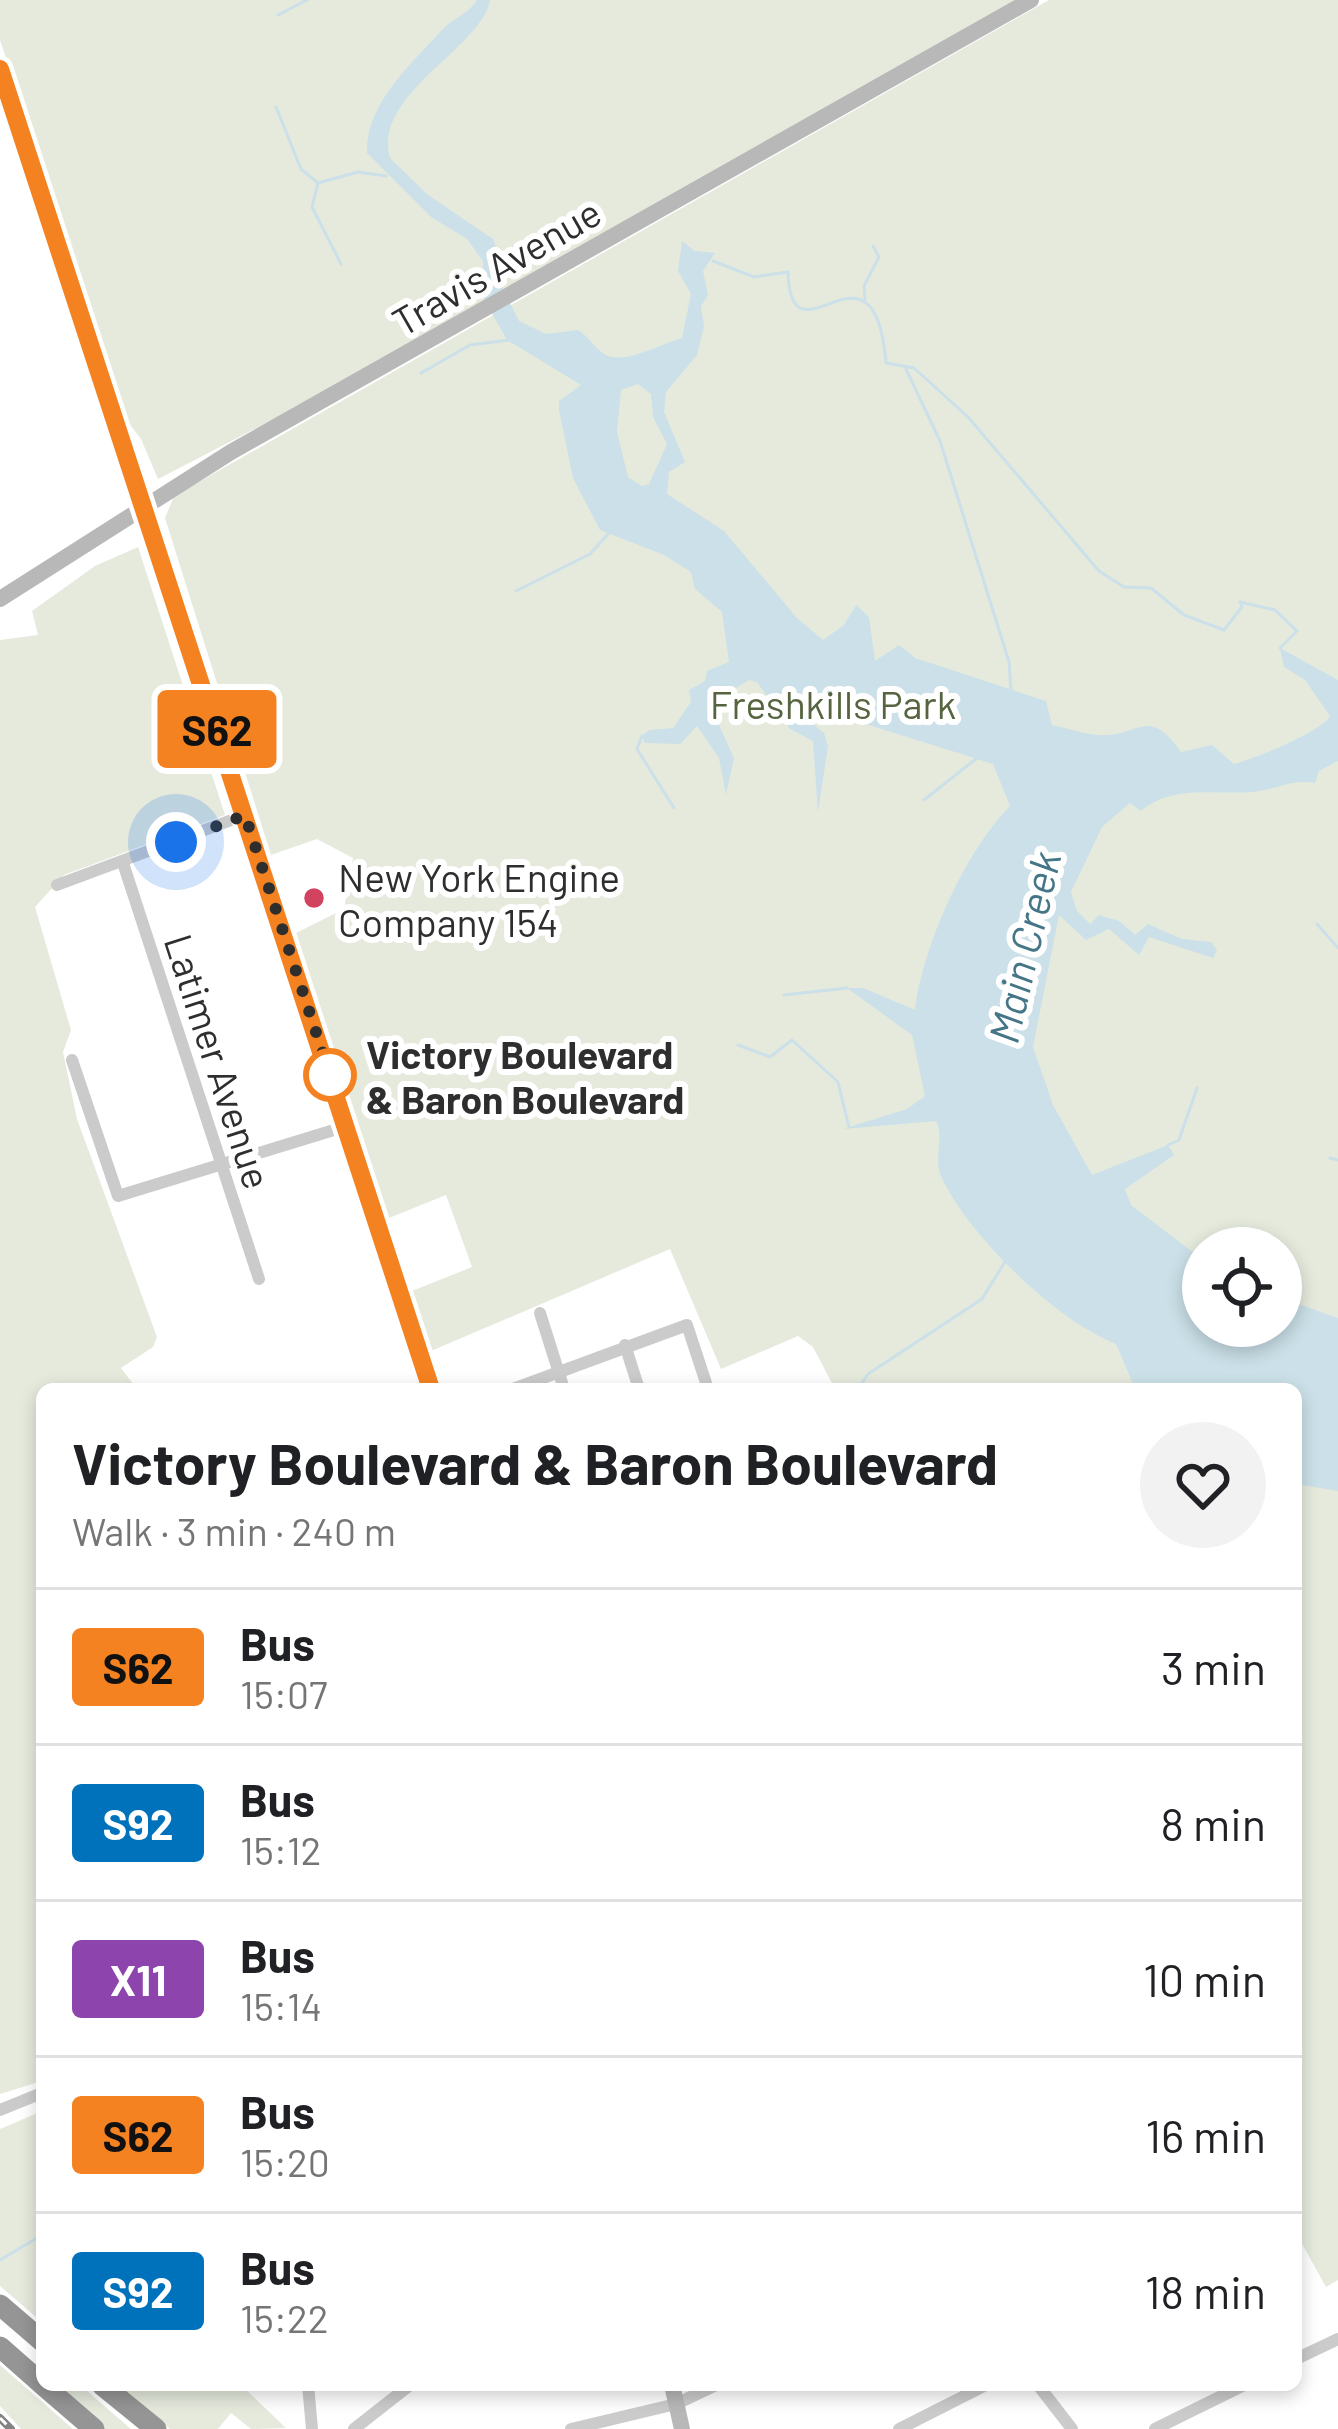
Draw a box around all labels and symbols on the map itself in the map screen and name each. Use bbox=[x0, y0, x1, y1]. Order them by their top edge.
street label: Travis Avenue bbox=[383, 187, 609, 345]
park label: Freshkills Park bbox=[710, 680, 956, 727]
line badge: S62 bbox=[148, 690, 286, 768]
your location bbox=[146, 812, 206, 872]
water label: Main Creek bbox=[977, 846, 1069, 1048]
place label: New York Engine Company 154 bbox=[338, 853, 620, 945]
marker: New York Engine Company 154 bbox=[301, 885, 327, 911]
street label: Latimer Avenue bbox=[156, 928, 282, 1194]
place label: Victory Boulevard & Baron Boulevard bbox=[366, 1030, 684, 1122]
marker: Victory Boulevard & Baron Boulevard bbox=[305, 1050, 355, 1100]

